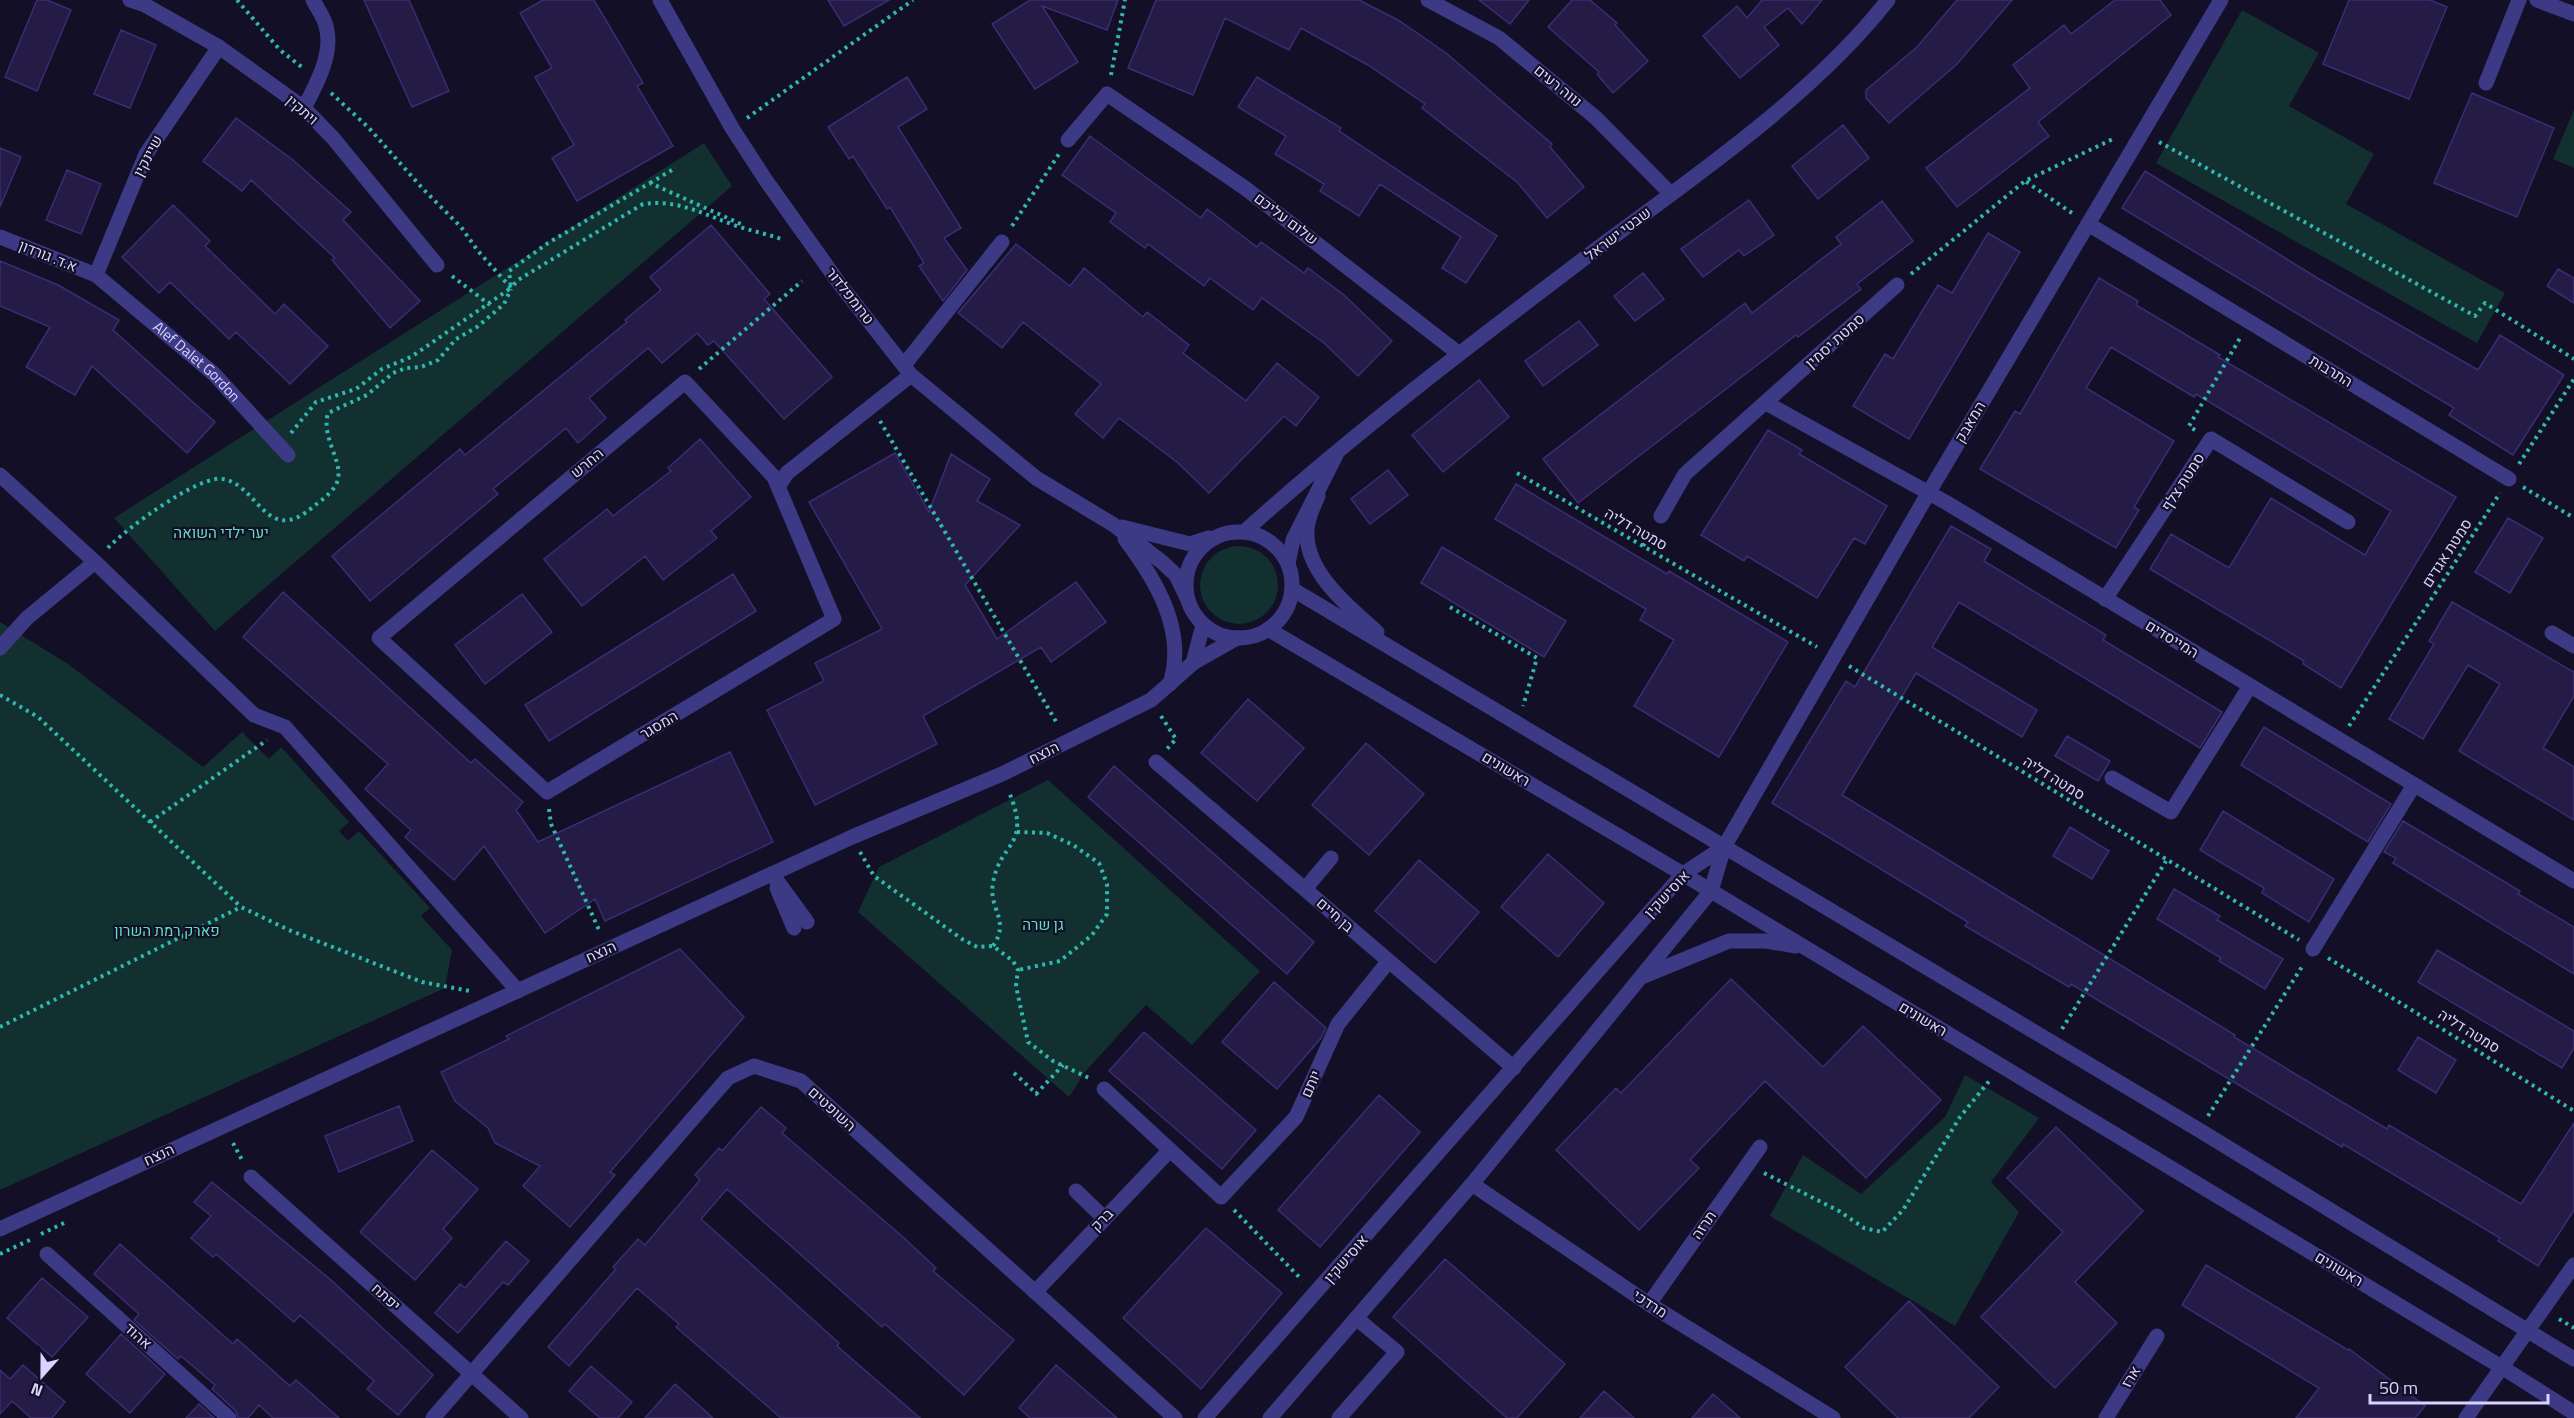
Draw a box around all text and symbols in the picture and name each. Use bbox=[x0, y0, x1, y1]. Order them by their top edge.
street label: נווה רעים bbox=[1529, 59, 1588, 112]
street label: ויתקין bbox=[281, 89, 324, 130]
street label: שיינקין bbox=[127, 131, 168, 181]
street label: שלום עליכם bbox=[1249, 187, 1323, 250]
street label: שבטי ישראל bbox=[1580, 201, 1656, 266]
street label: א.ד. גורדון bbox=[15, 233, 81, 278]
street label: טרומפלדור bbox=[821, 262, 880, 329]
street label: סמטת יסמין bbox=[1800, 308, 1870, 374]
street label: Alef Dalet Gordon bbox=[148, 315, 246, 407]
street label: התרבות bbox=[2305, 349, 2357, 393]
street label: המאבק bbox=[1948, 396, 1991, 447]
street label: החרש bbox=[565, 442, 608, 483]
street label: סמטת צלף bbox=[2155, 448, 2210, 516]
street label: סמטה דליה bbox=[1600, 501, 1672, 556]
street label: סמטת אגדים bbox=[2416, 514, 2478, 592]
park label: יער ילדי השואה bbox=[173, 521, 269, 544]
street label: המייסדים bbox=[2141, 614, 2203, 664]
street label: המסגר bbox=[635, 704, 682, 745]
street label: הנצח bbox=[1024, 735, 1063, 770]
street label: ראשונים bbox=[1478, 745, 1535, 792]
street label: סמטה דליה bbox=[2019, 749, 2090, 806]
street label: אוסישקין bbox=[1638, 865, 1695, 923]
street label: בן חיים bbox=[1311, 892, 1359, 938]
park label: גן שרה bbox=[1022, 913, 1064, 936]
park label: פארק רמת השרון bbox=[114, 919, 220, 942]
street label: הנצח bbox=[582, 934, 620, 969]
street label: ראשונים bbox=[1895, 995, 1952, 1042]
street label: סמטה דליה bbox=[2434, 1002, 2505, 1059]
street label: יותם bbox=[1294, 1066, 1327, 1101]
street label: השופטים bbox=[803, 1081, 862, 1137]
street label: הנצח bbox=[140, 1137, 178, 1172]
street label: ברק bbox=[1085, 1203, 1119, 1236]
street label: תרזה bbox=[1685, 1205, 1722, 1244]
street label: אוסישקין bbox=[1318, 1229, 1373, 1288]
street label: ראשונים bbox=[2311, 1245, 2368, 1292]
street label: יפתח bbox=[367, 1277, 406, 1316]
street label: מרדכי bbox=[1628, 1284, 1672, 1323]
street label: אהוד bbox=[119, 1317, 157, 1354]
north arrow bbox=[12, 1346, 72, 1406]
street label: ארז bbox=[2115, 1361, 2146, 1392]
scale bar bbox=[2370, 1367, 2548, 1405]
text: 50 m bbox=[2379, 1374, 2418, 1401]
text: N bbox=[27, 1377, 46, 1403]

